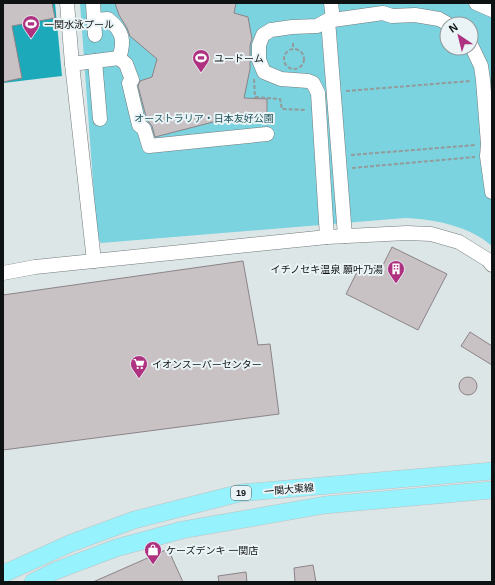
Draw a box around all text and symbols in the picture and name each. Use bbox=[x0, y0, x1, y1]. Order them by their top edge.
sports icon: 一関水泳プール bbox=[21, 14, 41, 39]
north arrow bbox=[439, 16, 479, 56]
place label: 一関水泳プール bbox=[44, 19, 114, 30]
text: N bbox=[447, 21, 460, 35]
sports icon: ユードーム bbox=[191, 48, 211, 73]
place label: ユードーム bbox=[214, 53, 264, 64]
park label: オーストラリア・日本友好公園 bbox=[134, 113, 274, 124]
building icon: イチノセキ温泉 願叶乃湯 bbox=[386, 259, 406, 284]
place label: イチノセキ温泉 願叶乃湯 bbox=[271, 264, 383, 275]
supermarket icon: イオンスーパーセンター bbox=[129, 354, 149, 379]
place label: イオンスーパーセンター bbox=[152, 359, 262, 370]
street label: 一関大東線 bbox=[264, 482, 314, 497]
road number: 19 bbox=[231, 486, 251, 500]
shop icon: ケーズデンキ 一関店 bbox=[143, 540, 163, 565]
place label: ケーズデンキ 一関店 bbox=[166, 545, 258, 556]

